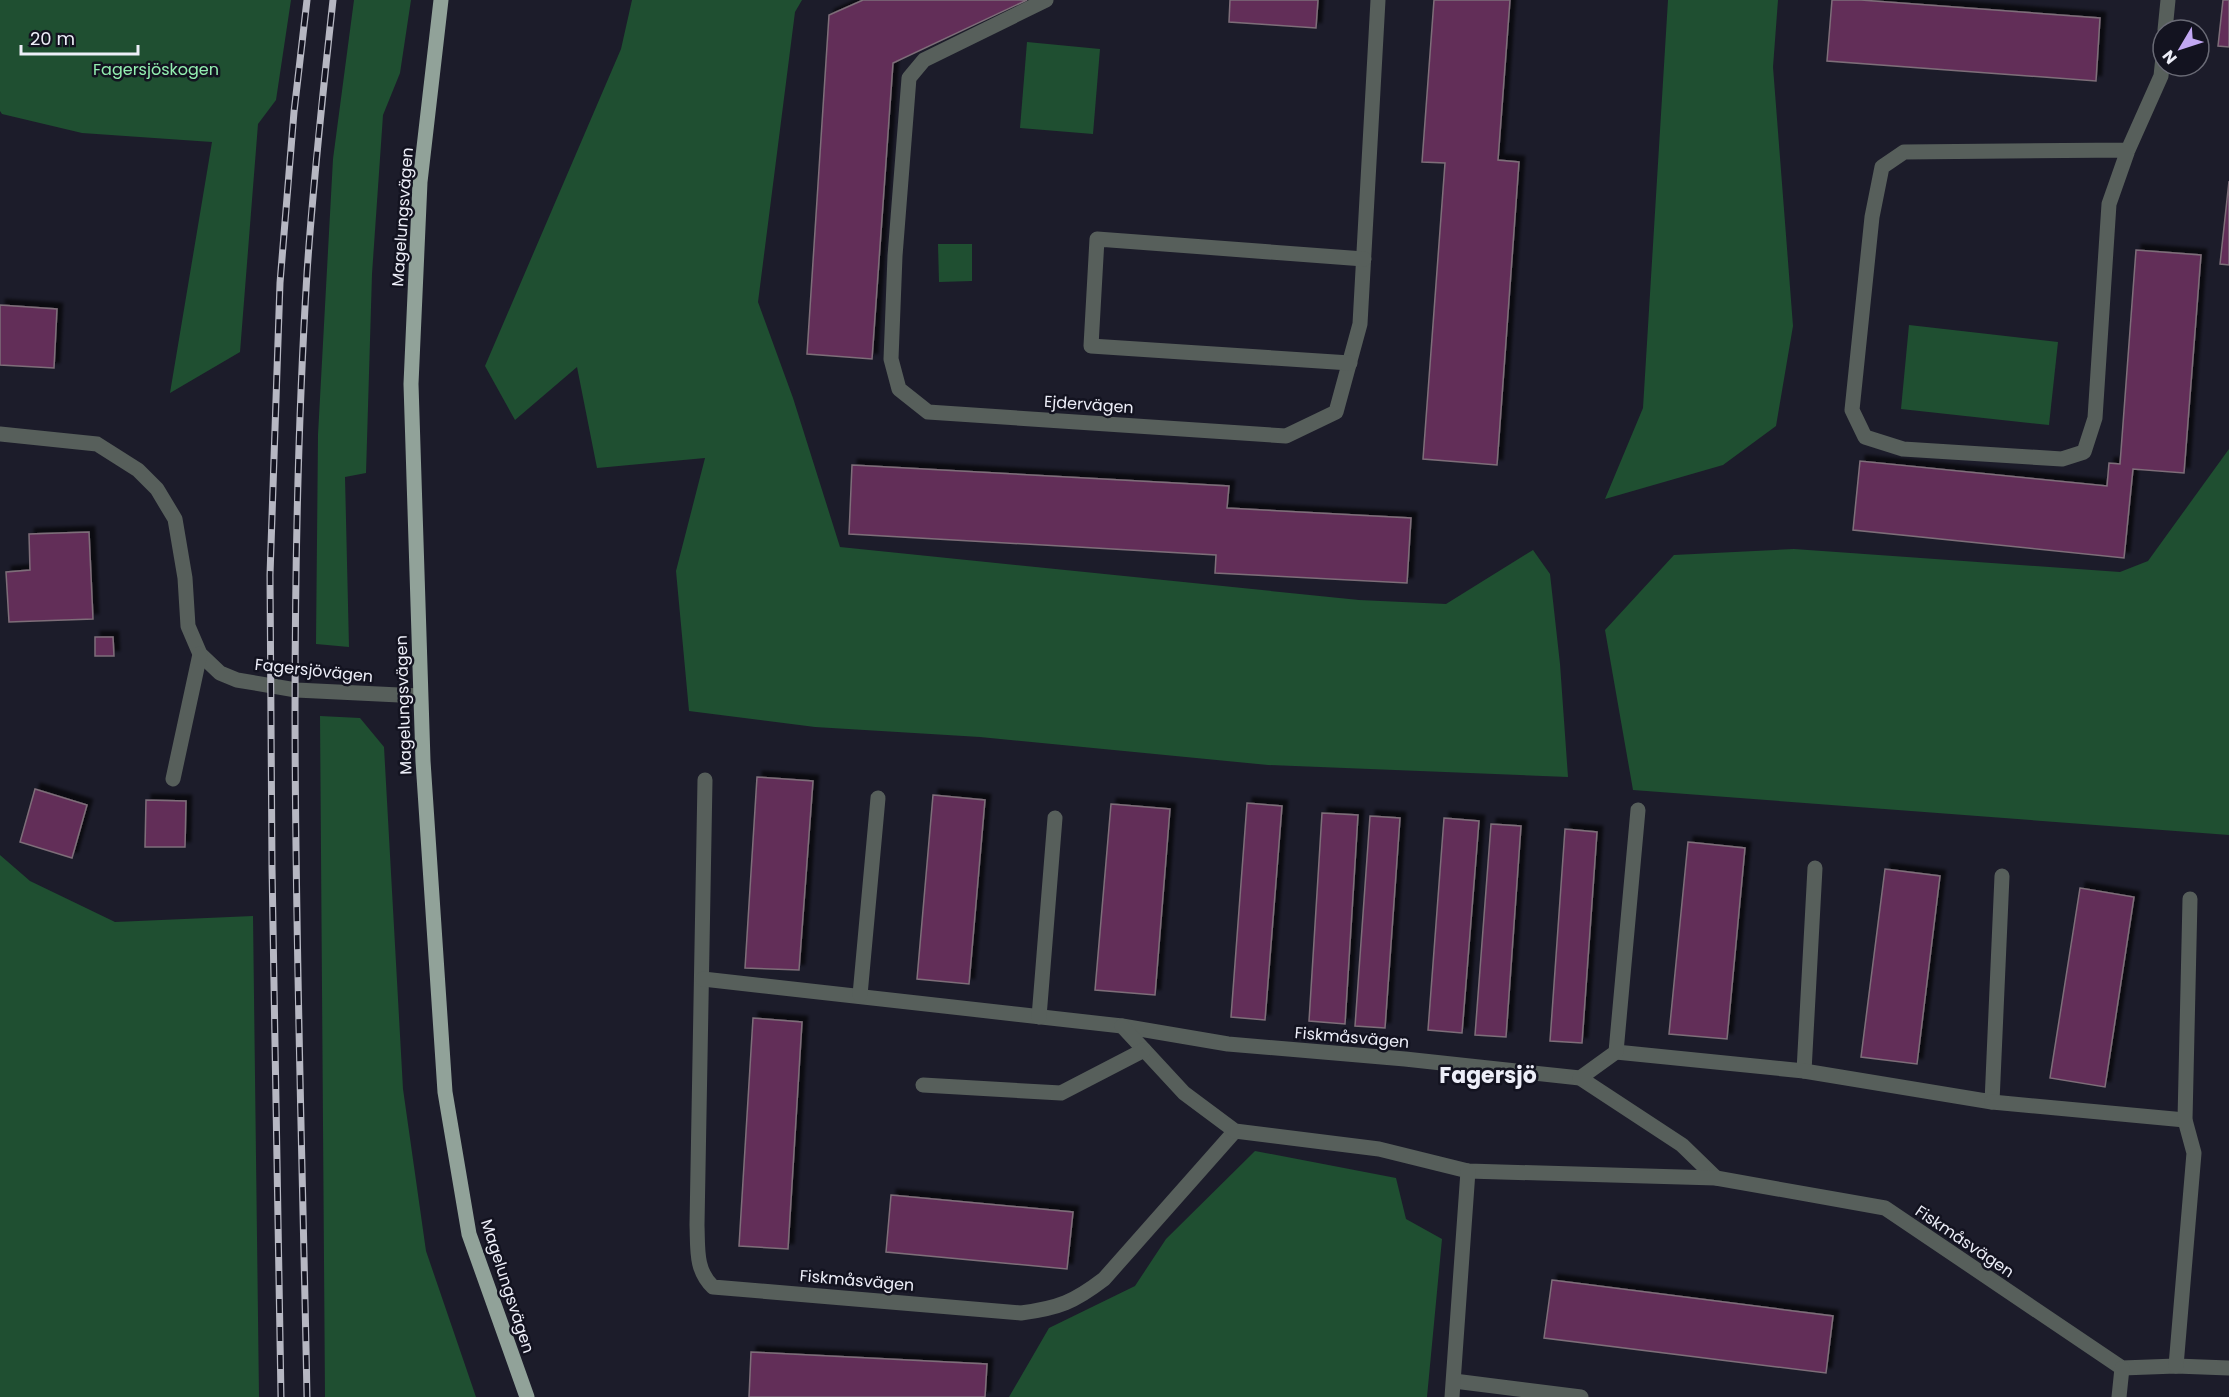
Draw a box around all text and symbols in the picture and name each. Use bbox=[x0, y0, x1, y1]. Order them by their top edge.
scale bar bbox=[21, 18, 138, 56]
north arrow bbox=[2151, 18, 2211, 78]
text: 20 m bbox=[30, 26, 75, 51]
text: N bbox=[2157, 45, 2182, 69]
park label: Fagersjöskogen bbox=[93, 58, 219, 81]
street label: Magelungsvägen bbox=[386, 147, 419, 288]
street label: Ejdervägen bbox=[1043, 390, 1134, 419]
street label: Magelungsvägen bbox=[390, 635, 417, 775]
street label: Fagersjövägen bbox=[254, 653, 374, 688]
street label: Fiskmåsvägen bbox=[1294, 1021, 1410, 1054]
district label: Fagersjö bbox=[1439, 1060, 1537, 1091]
street label: Fiskmåsvägen bbox=[1911, 1200, 2019, 1283]
street label: Magelungsvägen bbox=[475, 1216, 540, 1356]
street label: Fiskmåsvägen bbox=[799, 1264, 915, 1297]

